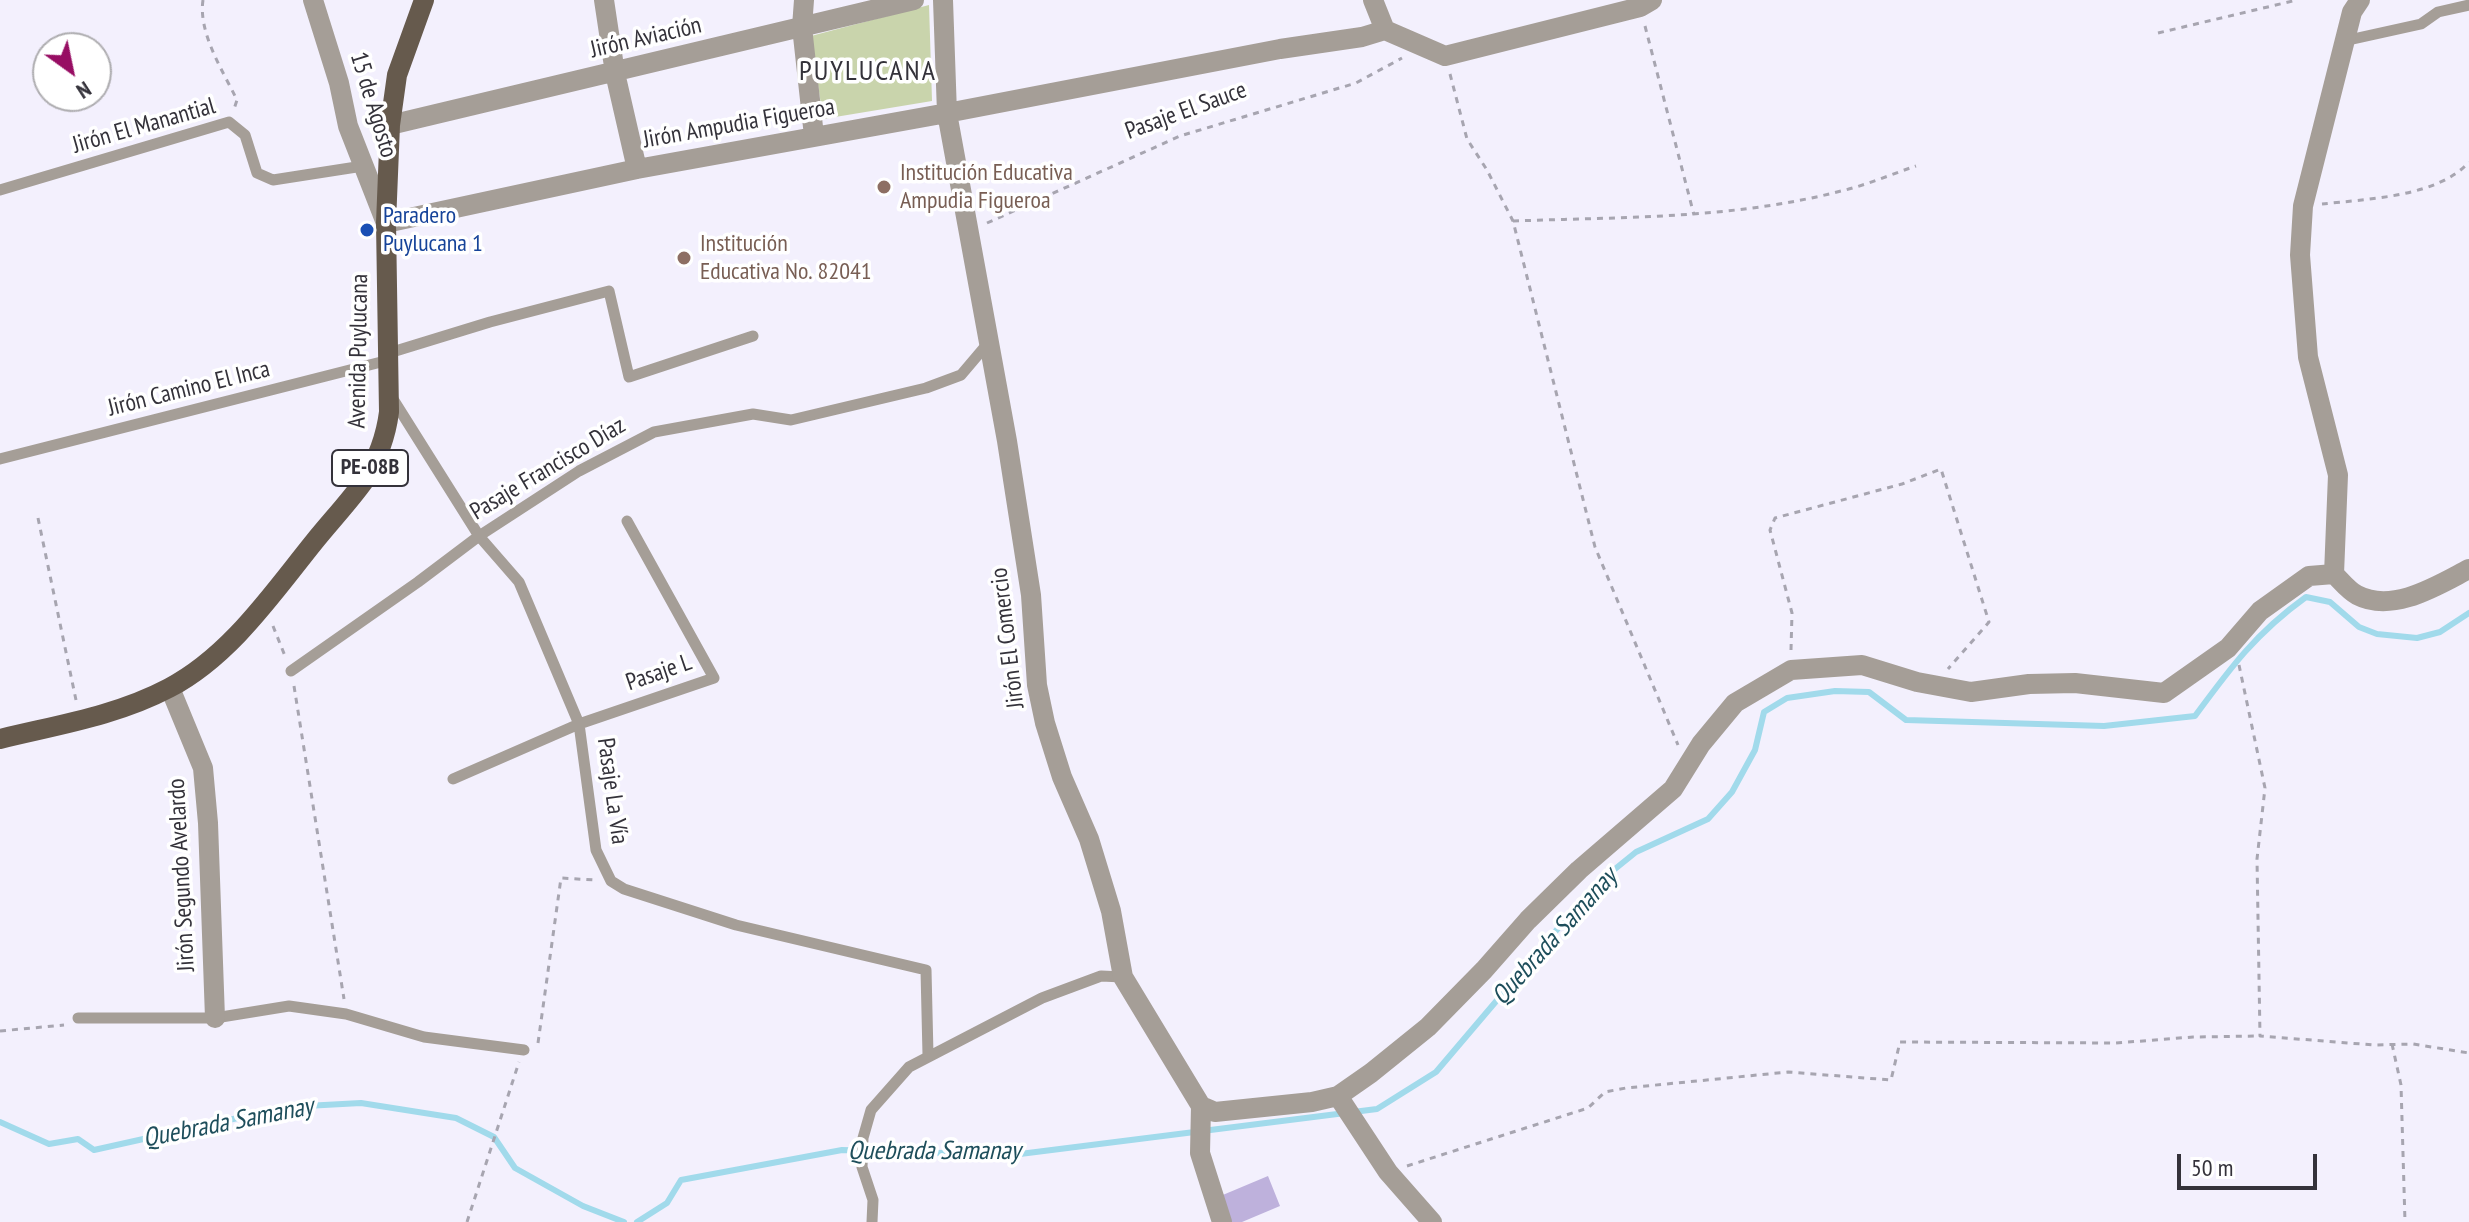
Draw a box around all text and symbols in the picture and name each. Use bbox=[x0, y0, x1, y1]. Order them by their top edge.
street label: Jirón Aviación bbox=[588, 11, 704, 65]
north arrow bbox=[32, 32, 112, 112]
street label: 15 de Agosto bbox=[343, 49, 403, 161]
district label: PUYLUCANA bbox=[799, 55, 937, 89]
text: N bbox=[71, 75, 97, 105]
street label: Pasaje El Sauce bbox=[1121, 76, 1251, 146]
street label: Jirón El Manantial bbox=[69, 92, 219, 160]
street label: Jirón Ampudia Figueroa bbox=[641, 93, 837, 155]
place label: Institución Educativa Ampudia Figueroa bbox=[900, 159, 1073, 215]
marker: Institución Educativa Ampudia Figueroa bbox=[875, 178, 893, 196]
place label: Paradero Puylucana 1 bbox=[383, 202, 483, 258]
marker: Paradero Puylucana 1 bbox=[358, 221, 376, 239]
place label: Institución Educativa No. 82041 bbox=[700, 230, 872, 286]
marker: Institución Educativa No. 82041 bbox=[675, 249, 693, 267]
street label: Avenida Puylucana bbox=[343, 273, 375, 429]
street label: Jirón Camino El Inca bbox=[105, 355, 273, 423]
street label: Pasaje Francisco Díaz bbox=[465, 411, 631, 527]
road number: PE-08B bbox=[332, 450, 408, 486]
street label: Jirón El Comercio bbox=[985, 566, 1031, 710]
street label: Pasaje L bbox=[622, 648, 696, 698]
street label: Pasaje La Vía bbox=[590, 736, 634, 846]
street label: Jirón Segundo Avelardo bbox=[163, 778, 201, 972]
water label: Quebrada Samanay bbox=[1486, 862, 1624, 1012]
water label: Quebrada Samanay bbox=[140, 1091, 316, 1155]
water label: Quebrada Samanay bbox=[848, 1136, 1020, 1168]
scale bar bbox=[2181, 1138, 2321, 1188]
text: 50 m bbox=[2191, 1152, 2233, 1183]

